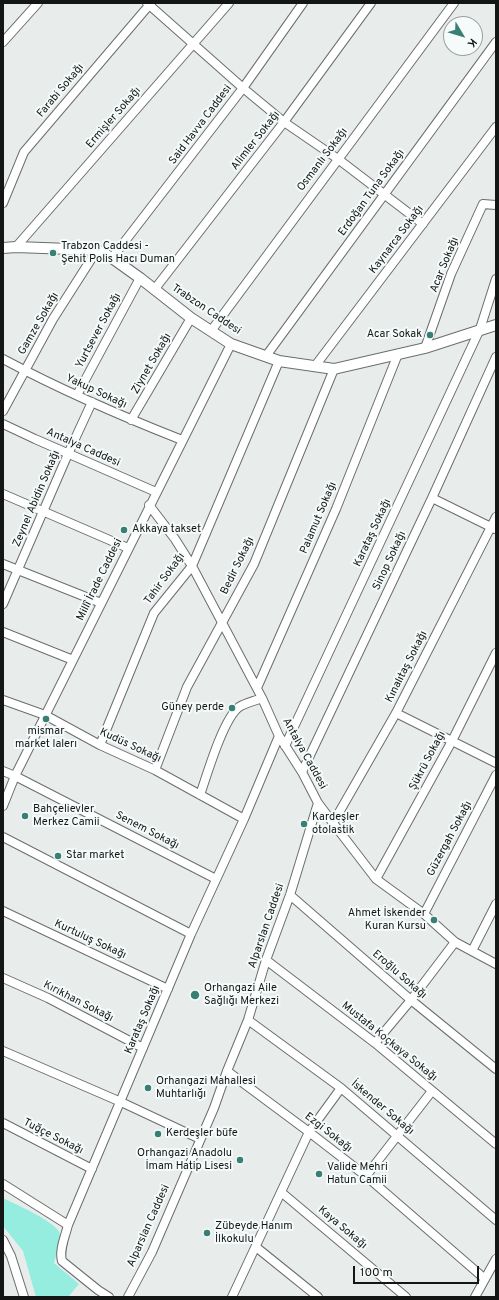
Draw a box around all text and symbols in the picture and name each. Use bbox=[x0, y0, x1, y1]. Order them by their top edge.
north arrow bbox=[443, 16, 483, 56]
text: K bbox=[464, 35, 480, 50]
street label: Farabi Sokağı bbox=[35, 62, 87, 120]
street label: Said Havva Caddesi bbox=[167, 83, 235, 167]
street label: Ermişler Sokağı bbox=[84, 85, 144, 151]
street label: Alimler Sokağı bbox=[229, 109, 283, 173]
street label: Osmanlı Sokağı bbox=[295, 126, 351, 194]
street label: Erdoğan Tuna Sokağı bbox=[336, 147, 408, 239]
street label: Kaynarca Sokağı bbox=[367, 203, 427, 277]
street label: Acar Sokağı bbox=[428, 235, 462, 295]
place label: Trabzon Caddesi - Şehit Polis Hacı Duman bbox=[61, 240, 175, 266]
marker: Trabzon Caddesi - Şehit Polis Hacı Duman bbox=[48, 248, 58, 258]
street label: Trabzon Caddesi bbox=[169, 282, 243, 338]
street label: Gamze Sokağı bbox=[16, 290, 62, 358]
street label: Yurtsever Sokağı bbox=[74, 291, 124, 371]
place label: Acar Sokak bbox=[367, 328, 422, 342]
marker: Acar Sokak bbox=[425, 330, 435, 340]
street label: Ziynet Sokağı bbox=[129, 331, 175, 397]
street label: Yakup Sokağı bbox=[63, 372, 129, 412]
street label: Antalya Caddesi bbox=[44, 426, 122, 470]
street label: Zeynel Abidin Sokağı bbox=[11, 449, 63, 549]
street label: Palamut Sokağı bbox=[298, 480, 340, 556]
street label: Karataş Sokağı bbox=[352, 497, 394, 569]
place label: Akkaya takset bbox=[132, 523, 201, 537]
marker: Akkaya takset bbox=[119, 525, 129, 535]
street label: Sinop Sokağı bbox=[371, 529, 409, 593]
street label: Bedir Sokağı bbox=[218, 535, 258, 597]
street label: Millî İrade Caddesi bbox=[74, 537, 126, 623]
street label: Tahir Sokağı bbox=[142, 551, 188, 607]
street label: Kınalıtaş Sokağı bbox=[383, 629, 431, 705]
place label: Güney perde bbox=[161, 701, 224, 715]
marker: Güney perde bbox=[227, 703, 237, 713]
marker: mismar market lalerı bbox=[41, 714, 51, 724]
street label: Antalya Caddesi bbox=[279, 716, 329, 792]
place label: mismar market lalerı bbox=[15, 725, 77, 751]
street label: Kudüs Sokağı bbox=[97, 726, 163, 766]
street label: Şükrü Sokağı bbox=[407, 729, 449, 793]
street label: Güzergah Sokağı bbox=[425, 799, 475, 879]
place label: Bahçelievler Merkez Camii bbox=[33, 803, 100, 829]
street label: Senem Sokağı bbox=[113, 809, 181, 853]
marker: Bahçelievler Merkez Camii bbox=[20, 811, 30, 821]
place label: Kardeşler otolastik bbox=[312, 811, 359, 837]
marker: Kardeşler otolastik bbox=[299, 819, 309, 829]
place label: Star market bbox=[66, 849, 124, 863]
marker: Star market bbox=[53, 851, 63, 861]
street label: Alparslan Caddesi bbox=[246, 882, 288, 970]
place label: Ahmet İskender Kuran Kursu bbox=[348, 907, 426, 933]
marker: Ahmet İskender Kuran Kursu bbox=[429, 915, 439, 925]
street label: Kurtuluş Sokağı bbox=[52, 918, 128, 962]
street label: Eroğlu Sokağı bbox=[369, 948, 429, 1002]
street label: Kırıkhan Sokağı bbox=[41, 979, 115, 1025]
place label: Orhangazi Aile Sağlığı Merkezi bbox=[204, 982, 279, 1008]
street label: Karataş Sokağı bbox=[123, 984, 163, 1056]
marker: Orhangazi Aile Sağlığı Merkezi bbox=[189, 989, 201, 1001]
street label: Mustafa Koçkaya Sokağı bbox=[339, 999, 439, 1085]
place label: Orhangazi Mahallesi Muhtarlığı bbox=[156, 1075, 256, 1101]
street label: İskender Sokağı bbox=[348, 1078, 416, 1138]
marker: Orhangazi Mahallesi Muhtarlığı bbox=[143, 1083, 153, 1093]
street label: Ezgi Sokağı bbox=[302, 1110, 354, 1156]
street label: Tuğçe Sokağı bbox=[21, 1116, 85, 1158]
place label: Kerdeşler büfe bbox=[166, 1127, 238, 1141]
marker: Kerdeşler büfe bbox=[153, 1129, 163, 1139]
place label: Orhangazi Anadolu İmam Hatip Lisesi bbox=[137, 1147, 232, 1173]
marker: Orhangazi Anadolu İmam Hatip Lisesi bbox=[235, 1155, 245, 1165]
place label: Valide Mehri Hatun Camii bbox=[327, 1161, 388, 1187]
marker: Valide Mehri Hatun Camii bbox=[314, 1169, 324, 1179]
street label: Alparslan Caddesi bbox=[125, 1183, 173, 1269]
street label: Kaya Sokağı bbox=[315, 1204, 369, 1252]
place label: Zübeyde Hanım İlkokulu bbox=[215, 1220, 293, 1246]
marker: Zübeyde Hanım İlkokulu bbox=[202, 1228, 212, 1238]
scale bar bbox=[355, 1258, 481, 1284]
text: 100 m bbox=[360, 1265, 393, 1281]

